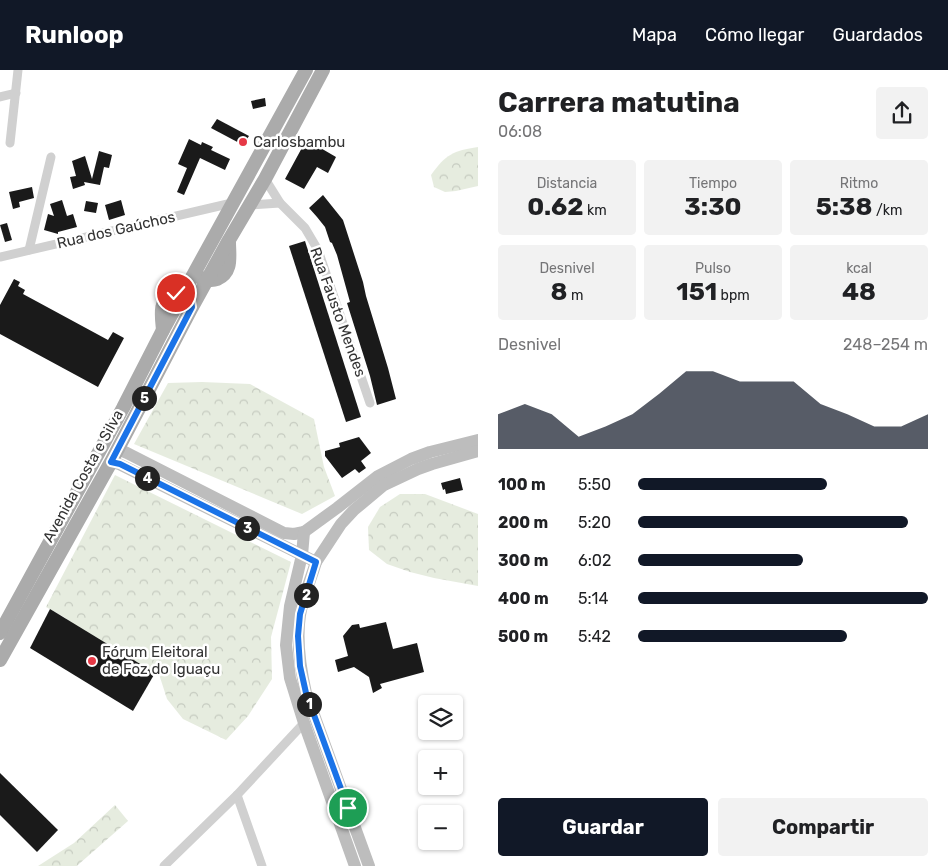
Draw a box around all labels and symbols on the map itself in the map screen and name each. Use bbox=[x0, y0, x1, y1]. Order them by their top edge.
place label: Carlosbambu bbox=[253, 133, 345, 151]
marker: Carlosbambu bbox=[237, 136, 249, 148]
street label: Rua dos Gaúchos bbox=[55, 208, 177, 252]
street label: Rua Fausto Mendes bbox=[306, 245, 370, 380]
pin bbox=[155, 272, 197, 314]
pin: 5 bbox=[132, 386, 156, 410]
street label: Avenida Costa e Silva bbox=[39, 407, 127, 545]
pin: 4 bbox=[134, 466, 160, 490]
pin: 3 bbox=[234, 516, 260, 540]
pin: 2 bbox=[294, 582, 318, 608]
place label: Fórum Eleitoral de Foz do Iguaçu bbox=[102, 643, 220, 678]
marker: Fórum Eleitoral de Foz do Iguaçu bbox=[86, 655, 98, 667]
pin: 1 bbox=[296, 692, 322, 716]
pin bbox=[327, 787, 369, 829]

